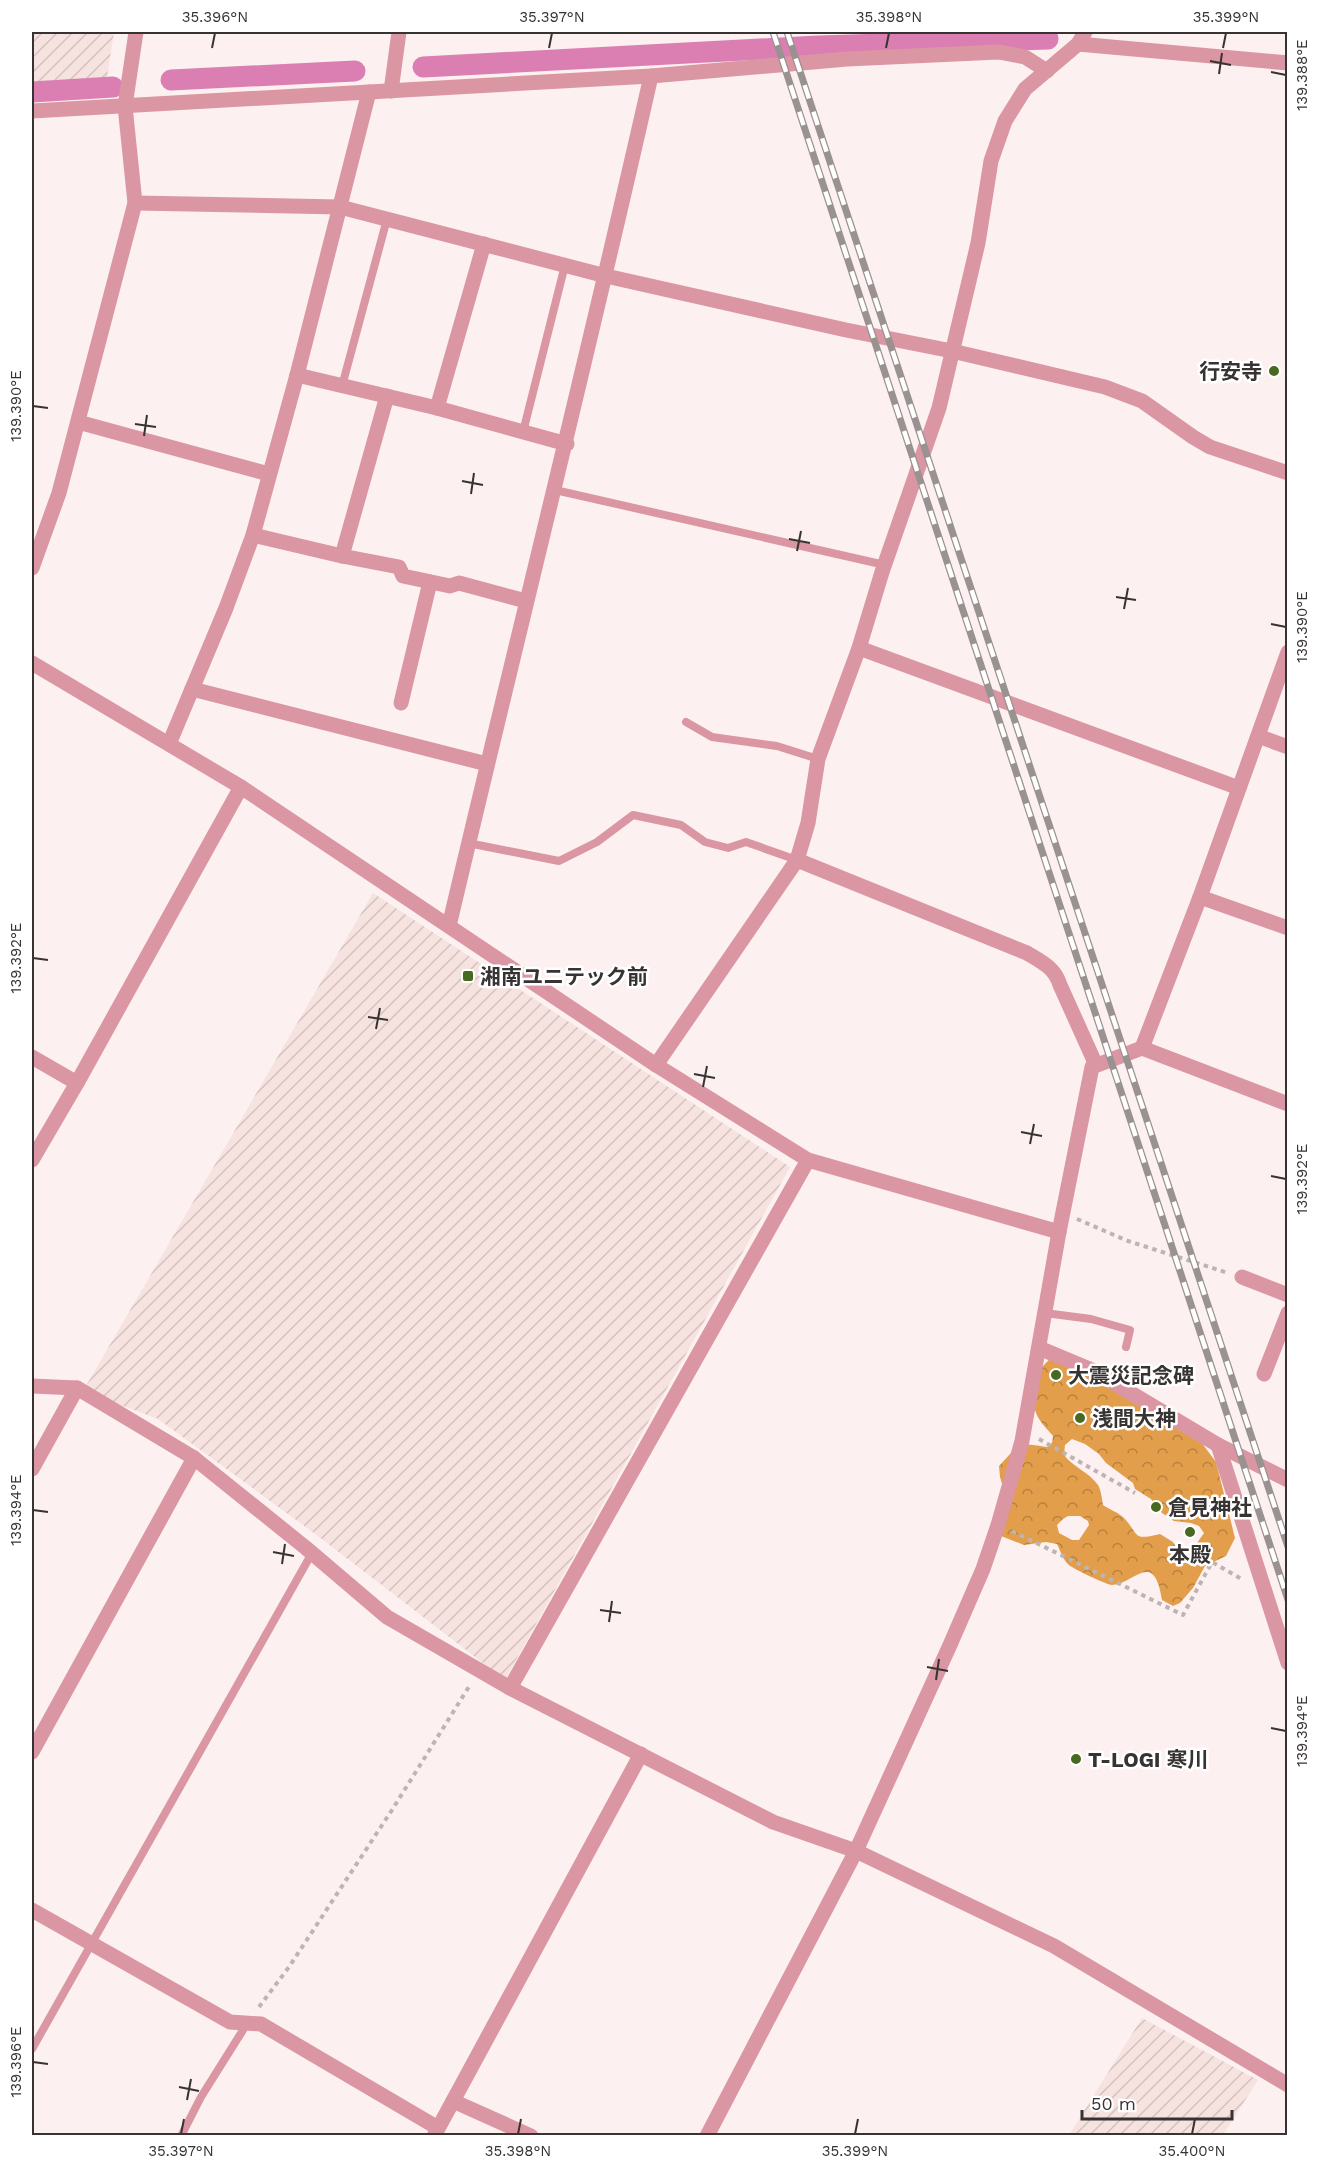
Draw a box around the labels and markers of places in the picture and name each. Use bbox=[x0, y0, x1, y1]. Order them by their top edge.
place label: 行安寺 bbox=[1199, 359, 1262, 384]
marker: 行安寺 bbox=[1267, 364, 1281, 378]
place label: 湘南ユニテック前 bbox=[480, 964, 648, 989]
marker: 湘南ユニテック前 bbox=[461, 969, 475, 983]
place label: 大震災記念碑 bbox=[1068, 1363, 1194, 1388]
marker: 大震災記念碑 bbox=[1049, 1368, 1063, 1382]
place label: 浅間大神 bbox=[1092, 1406, 1176, 1431]
marker: 浅間大神 bbox=[1073, 1411, 1087, 1425]
place label: 倉見神社 bbox=[1168, 1495, 1252, 1520]
marker: 倉見神社 bbox=[1149, 1500, 1163, 1514]
marker: 本殿 bbox=[1183, 1525, 1197, 1539]
place label: 本殿 bbox=[1169, 1542, 1211, 1567]
place label: T-LOGI 寒川 bbox=[1088, 1747, 1209, 1772]
marker: T-LOGI 寒川 bbox=[1069, 1752, 1083, 1766]

